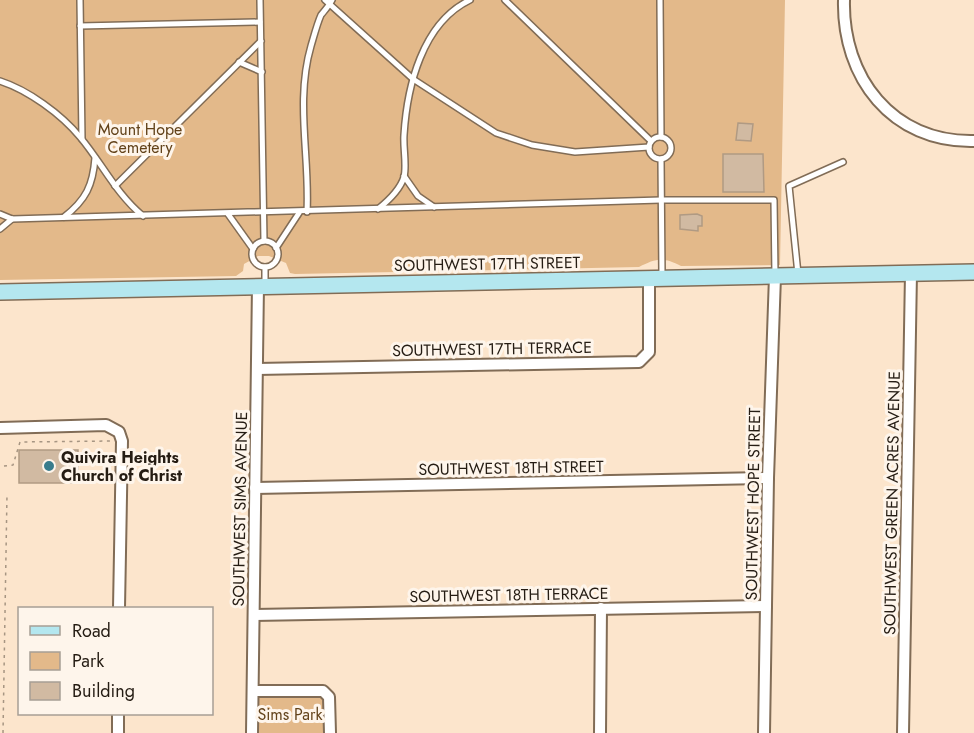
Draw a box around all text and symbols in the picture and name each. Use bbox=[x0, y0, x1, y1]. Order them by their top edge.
park label: Mount Hope Cemetery bbox=[98, 118, 182, 159]
street label: SOUTHWEST 17TH STREET bbox=[394, 251, 581, 277]
street label: SOUTHWEST 17TH TERRACE bbox=[392, 336, 592, 362]
street label: SOUTHWEST GREEN ACRES AVENUE bbox=[878, 371, 906, 635]
street label: SOUTHWEST HOPE STREET bbox=[740, 407, 766, 600]
street label: SOUTHWEST SIMS AVENUE bbox=[227, 411, 253, 607]
place label: Quivira Heights Church of Christ bbox=[61, 446, 183, 487]
street label: SOUTHWEST 18TH STREET bbox=[418, 455, 604, 481]
marker: Quivira Heights Church of Christ bbox=[42, 459, 56, 473]
street label: SOUTHWEST 18TH TERRACE bbox=[409, 582, 609, 608]
legend bbox=[18, 607, 213, 715]
text: Road bbox=[72, 618, 111, 644]
text: Park bbox=[72, 648, 104, 674]
text: Building bbox=[72, 678, 135, 704]
park label: Sims Park bbox=[257, 703, 324, 726]

